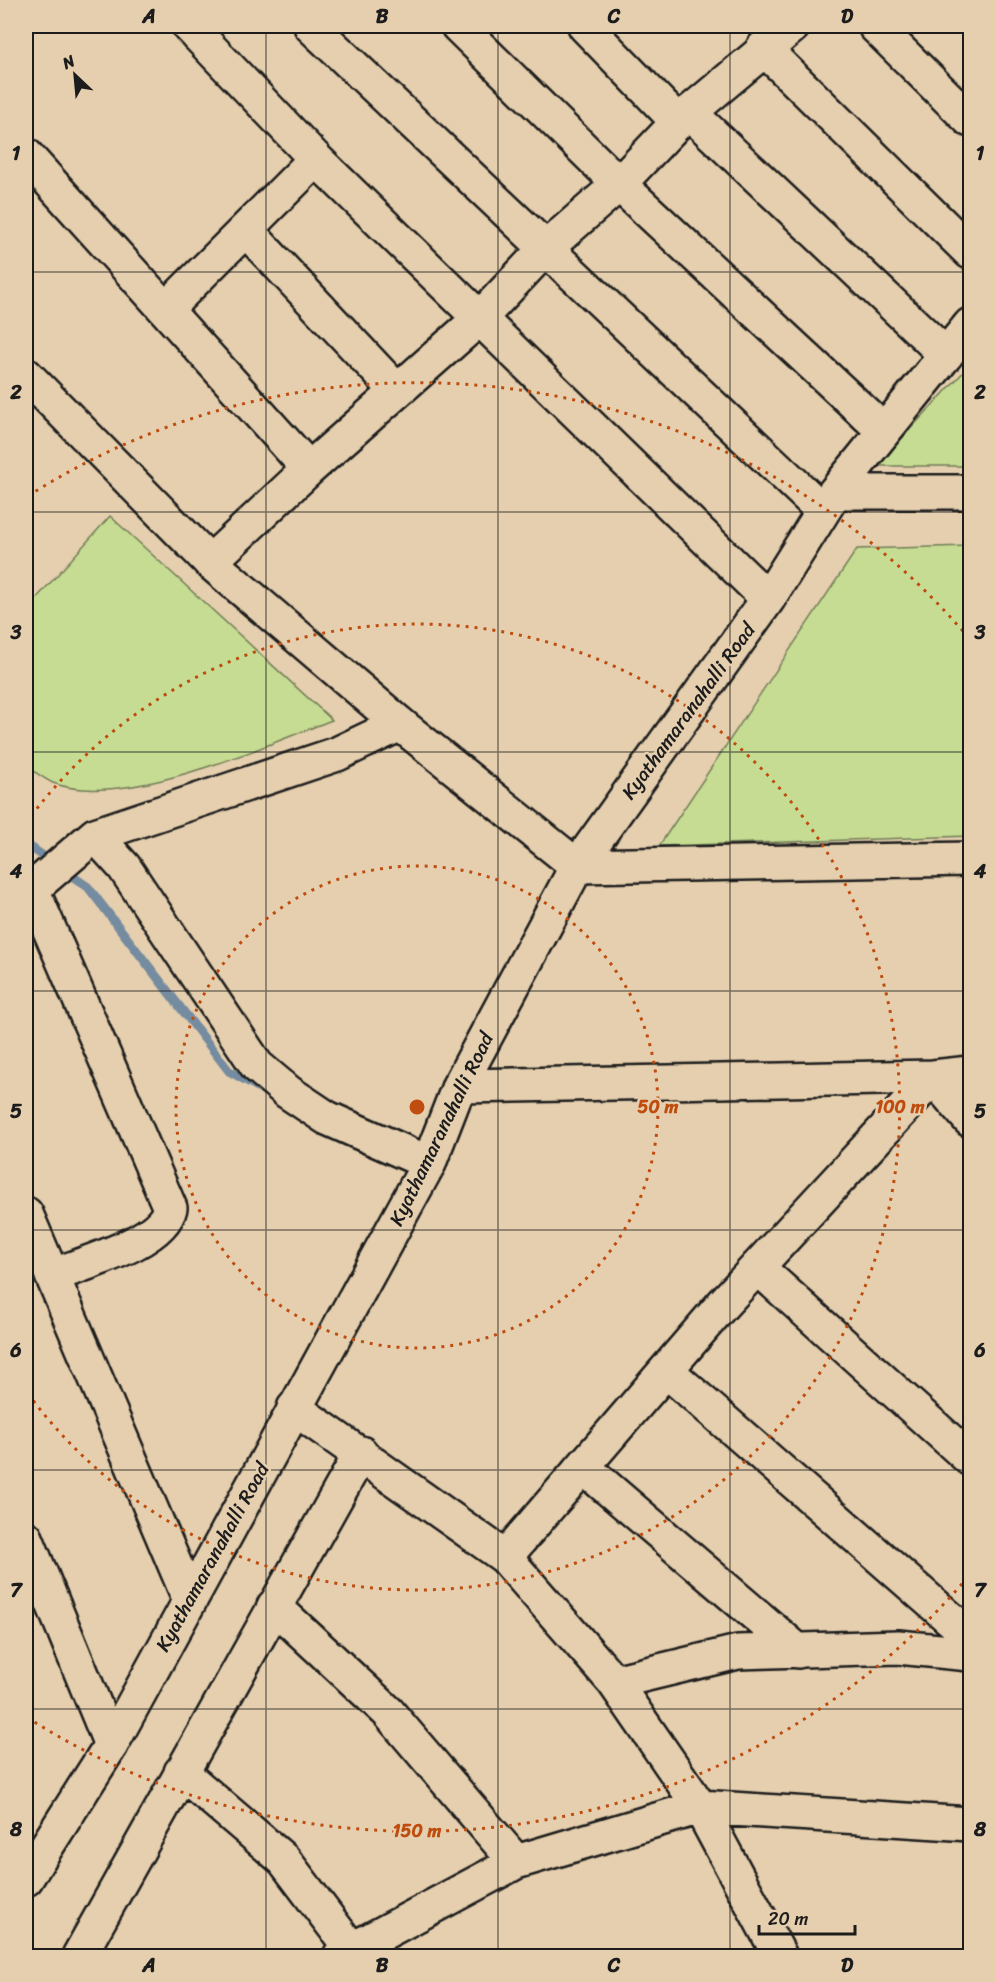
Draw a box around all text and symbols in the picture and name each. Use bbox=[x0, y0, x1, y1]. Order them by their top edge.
text: A bbox=[141, 0, 156, 34]
text: B bbox=[376, 0, 389, 34]
text: C bbox=[607, 0, 621, 34]
text: D bbox=[841, 0, 854, 34]
north arrow bbox=[45, 45, 105, 105]
text: N bbox=[56, 46, 81, 78]
text: 1 bbox=[12, 136, 21, 171]
text: 1 bbox=[976, 136, 985, 171]
text: 2 bbox=[9, 375, 22, 410]
text: 2 bbox=[973, 375, 986, 410]
street label: Kyathamaranahalli Road bbox=[612, 614, 766, 807]
text: 3 bbox=[10, 615, 22, 650]
text: 3 bbox=[974, 615, 986, 650]
text: 4 bbox=[9, 854, 23, 889]
text: 4 bbox=[973, 854, 987, 889]
street label: Kyathamaranahalli Road bbox=[379, 1025, 504, 1232]
text: 50 m bbox=[638, 1091, 679, 1123]
text: 100 m bbox=[876, 1091, 925, 1123]
text: 5 bbox=[10, 1094, 22, 1129]
text: 5 bbox=[974, 1094, 986, 1129]
centre of rings bbox=[407, 1097, 427, 1117]
text: 6 bbox=[9, 1333, 22, 1368]
text: 6 bbox=[973, 1333, 986, 1368]
street label: Kyathamaranahalli Road bbox=[146, 1455, 280, 1658]
text: 7 bbox=[10, 1573, 23, 1608]
text: 7 bbox=[974, 1573, 987, 1608]
text: 8 bbox=[9, 1812, 23, 1847]
text: 8 bbox=[973, 1812, 987, 1847]
text: 150 m bbox=[393, 1815, 441, 1847]
scale bar bbox=[759, 1898, 855, 1936]
text: 20 m bbox=[768, 1903, 808, 1935]
text: A bbox=[141, 1948, 156, 1982]
text: B bbox=[376, 1948, 389, 1982]
text: C bbox=[607, 1948, 621, 1982]
text: D bbox=[841, 1948, 854, 1982]

